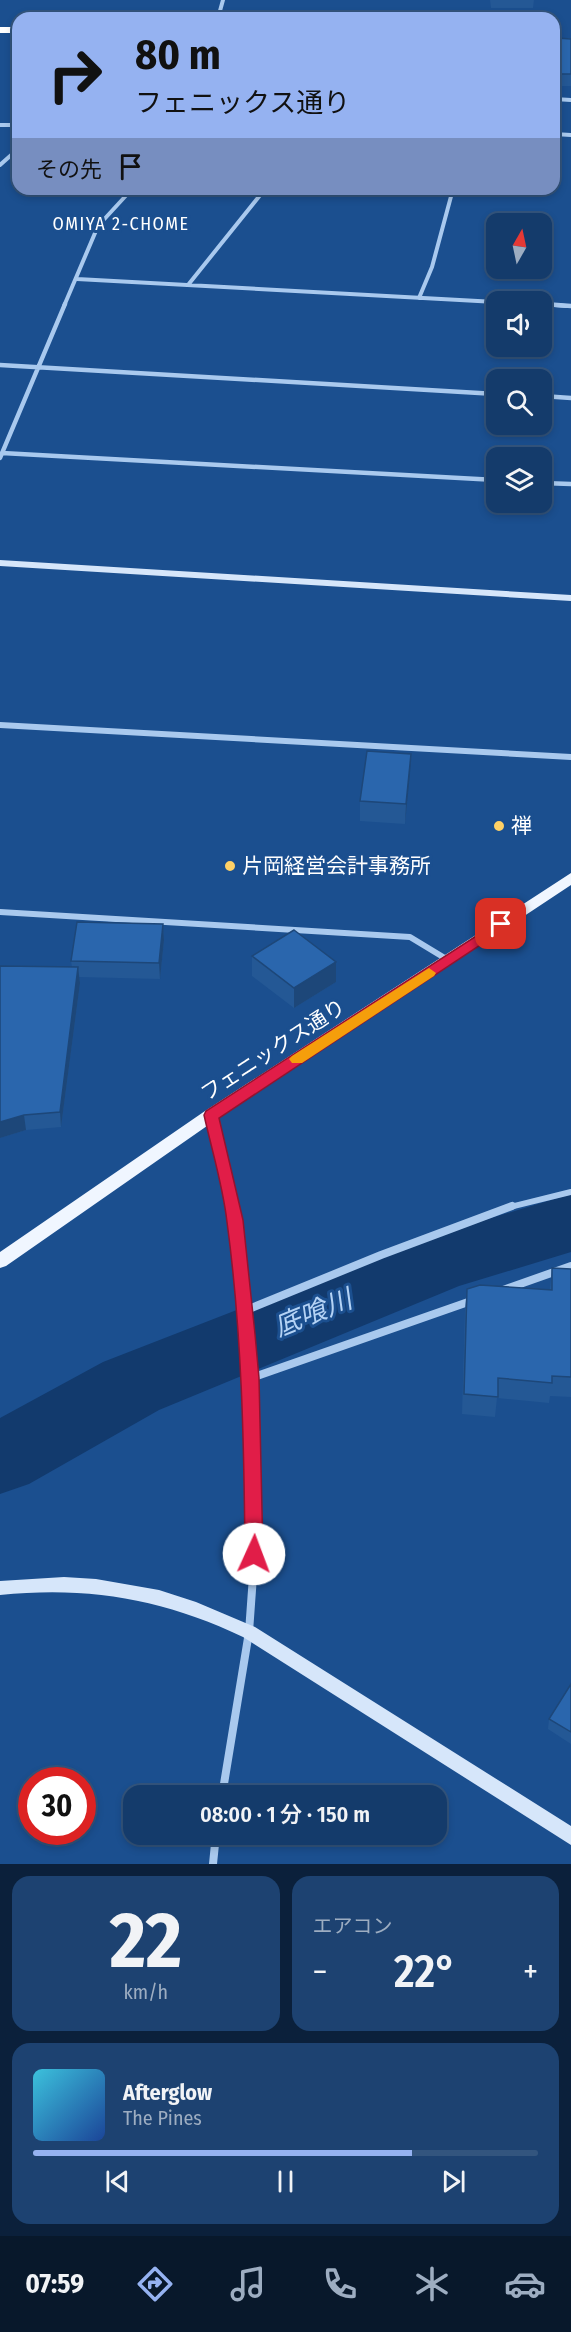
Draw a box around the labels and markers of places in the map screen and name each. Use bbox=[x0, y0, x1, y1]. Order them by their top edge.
place label: 禅 bbox=[511, 813, 532, 839]
marker: 禅 bbox=[492, 819, 506, 833]
place label: 片岡経営会計事務所 bbox=[242, 853, 431, 879]
marker: 片岡経営会計事務所 bbox=[223, 859, 237, 873]
pin bbox=[475, 898, 526, 949]

